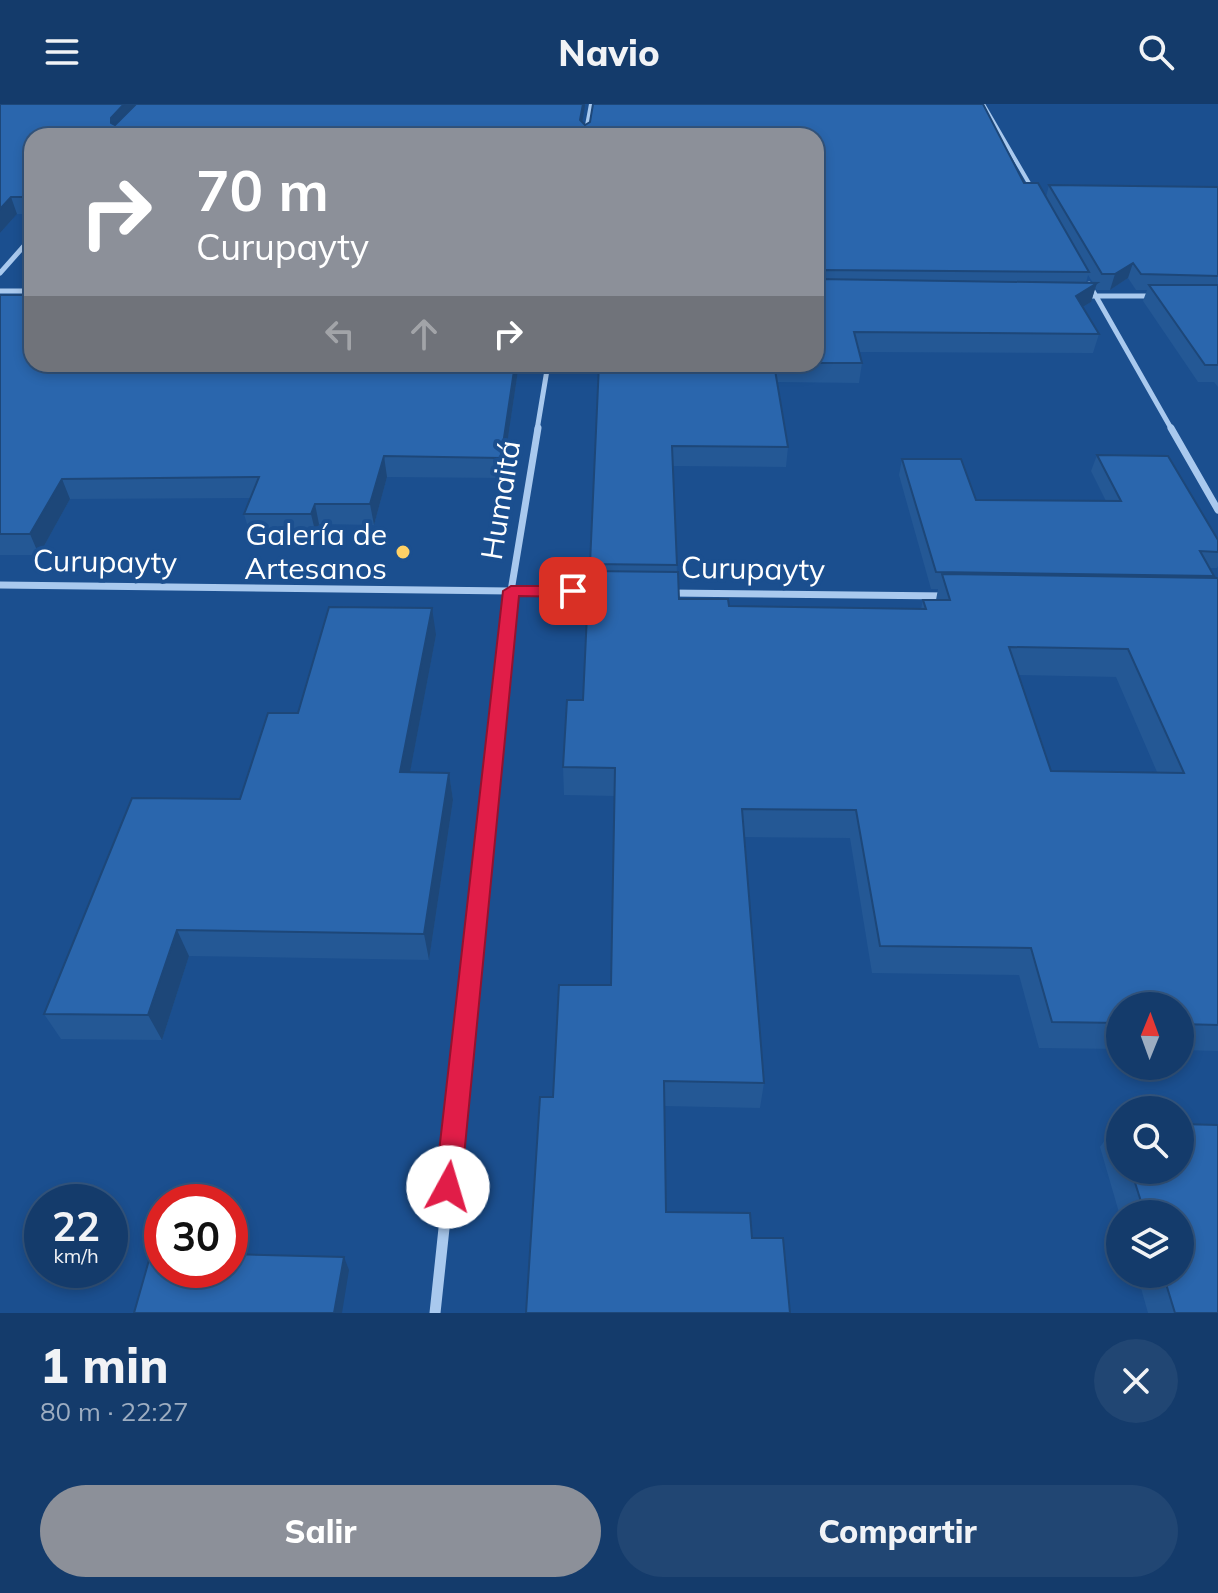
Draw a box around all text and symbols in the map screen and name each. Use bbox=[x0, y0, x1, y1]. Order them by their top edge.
icon: menu bbox=[40, 30, 84, 74]
text: Navio bbox=[558, 30, 660, 75]
icon: search bbox=[1134, 30, 1178, 74]
text: 70 m bbox=[196, 155, 329, 225]
icon: right bbox=[64, 160, 168, 264]
text: Curupayty bbox=[196, 224, 369, 269]
icon: left bbox=[318, 312, 362, 356]
icon: ahead bbox=[402, 312, 446, 356]
icon: right bbox=[486, 312, 530, 356]
street label: Humaitá bbox=[472, 437, 528, 562]
place label: Galería de Artesanos bbox=[244, 515, 387, 587]
street label: Curupayty bbox=[33, 541, 178, 581]
marker: Galería de Artesanos bbox=[394, 543, 412, 561]
street label: Curupayty bbox=[681, 548, 826, 588]
pin bbox=[539, 557, 607, 625]
icon: arrive bbox=[551, 569, 595, 613]
north arrow bbox=[1106, 992, 1194, 1080]
map controls bbox=[1106, 992, 1194, 1288]
button: search bbox=[1106, 1096, 1194, 1184]
position arrow bbox=[406, 1145, 490, 1229]
speed limit sign: 30 bbox=[144, 1184, 248, 1288]
button: layers bbox=[1106, 1200, 1194, 1288]
text: 22 bbox=[52, 1201, 100, 1251]
text: km/h bbox=[53, 1243, 99, 1268]
text: 1 min bbox=[40, 1335, 169, 1395]
button: close bbox=[1094, 1339, 1178, 1423]
text: 80 m · 22:27 bbox=[40, 1395, 189, 1428]
button: Salir bbox=[40, 1485, 601, 1577]
button: Compartir bbox=[617, 1485, 1178, 1577]

